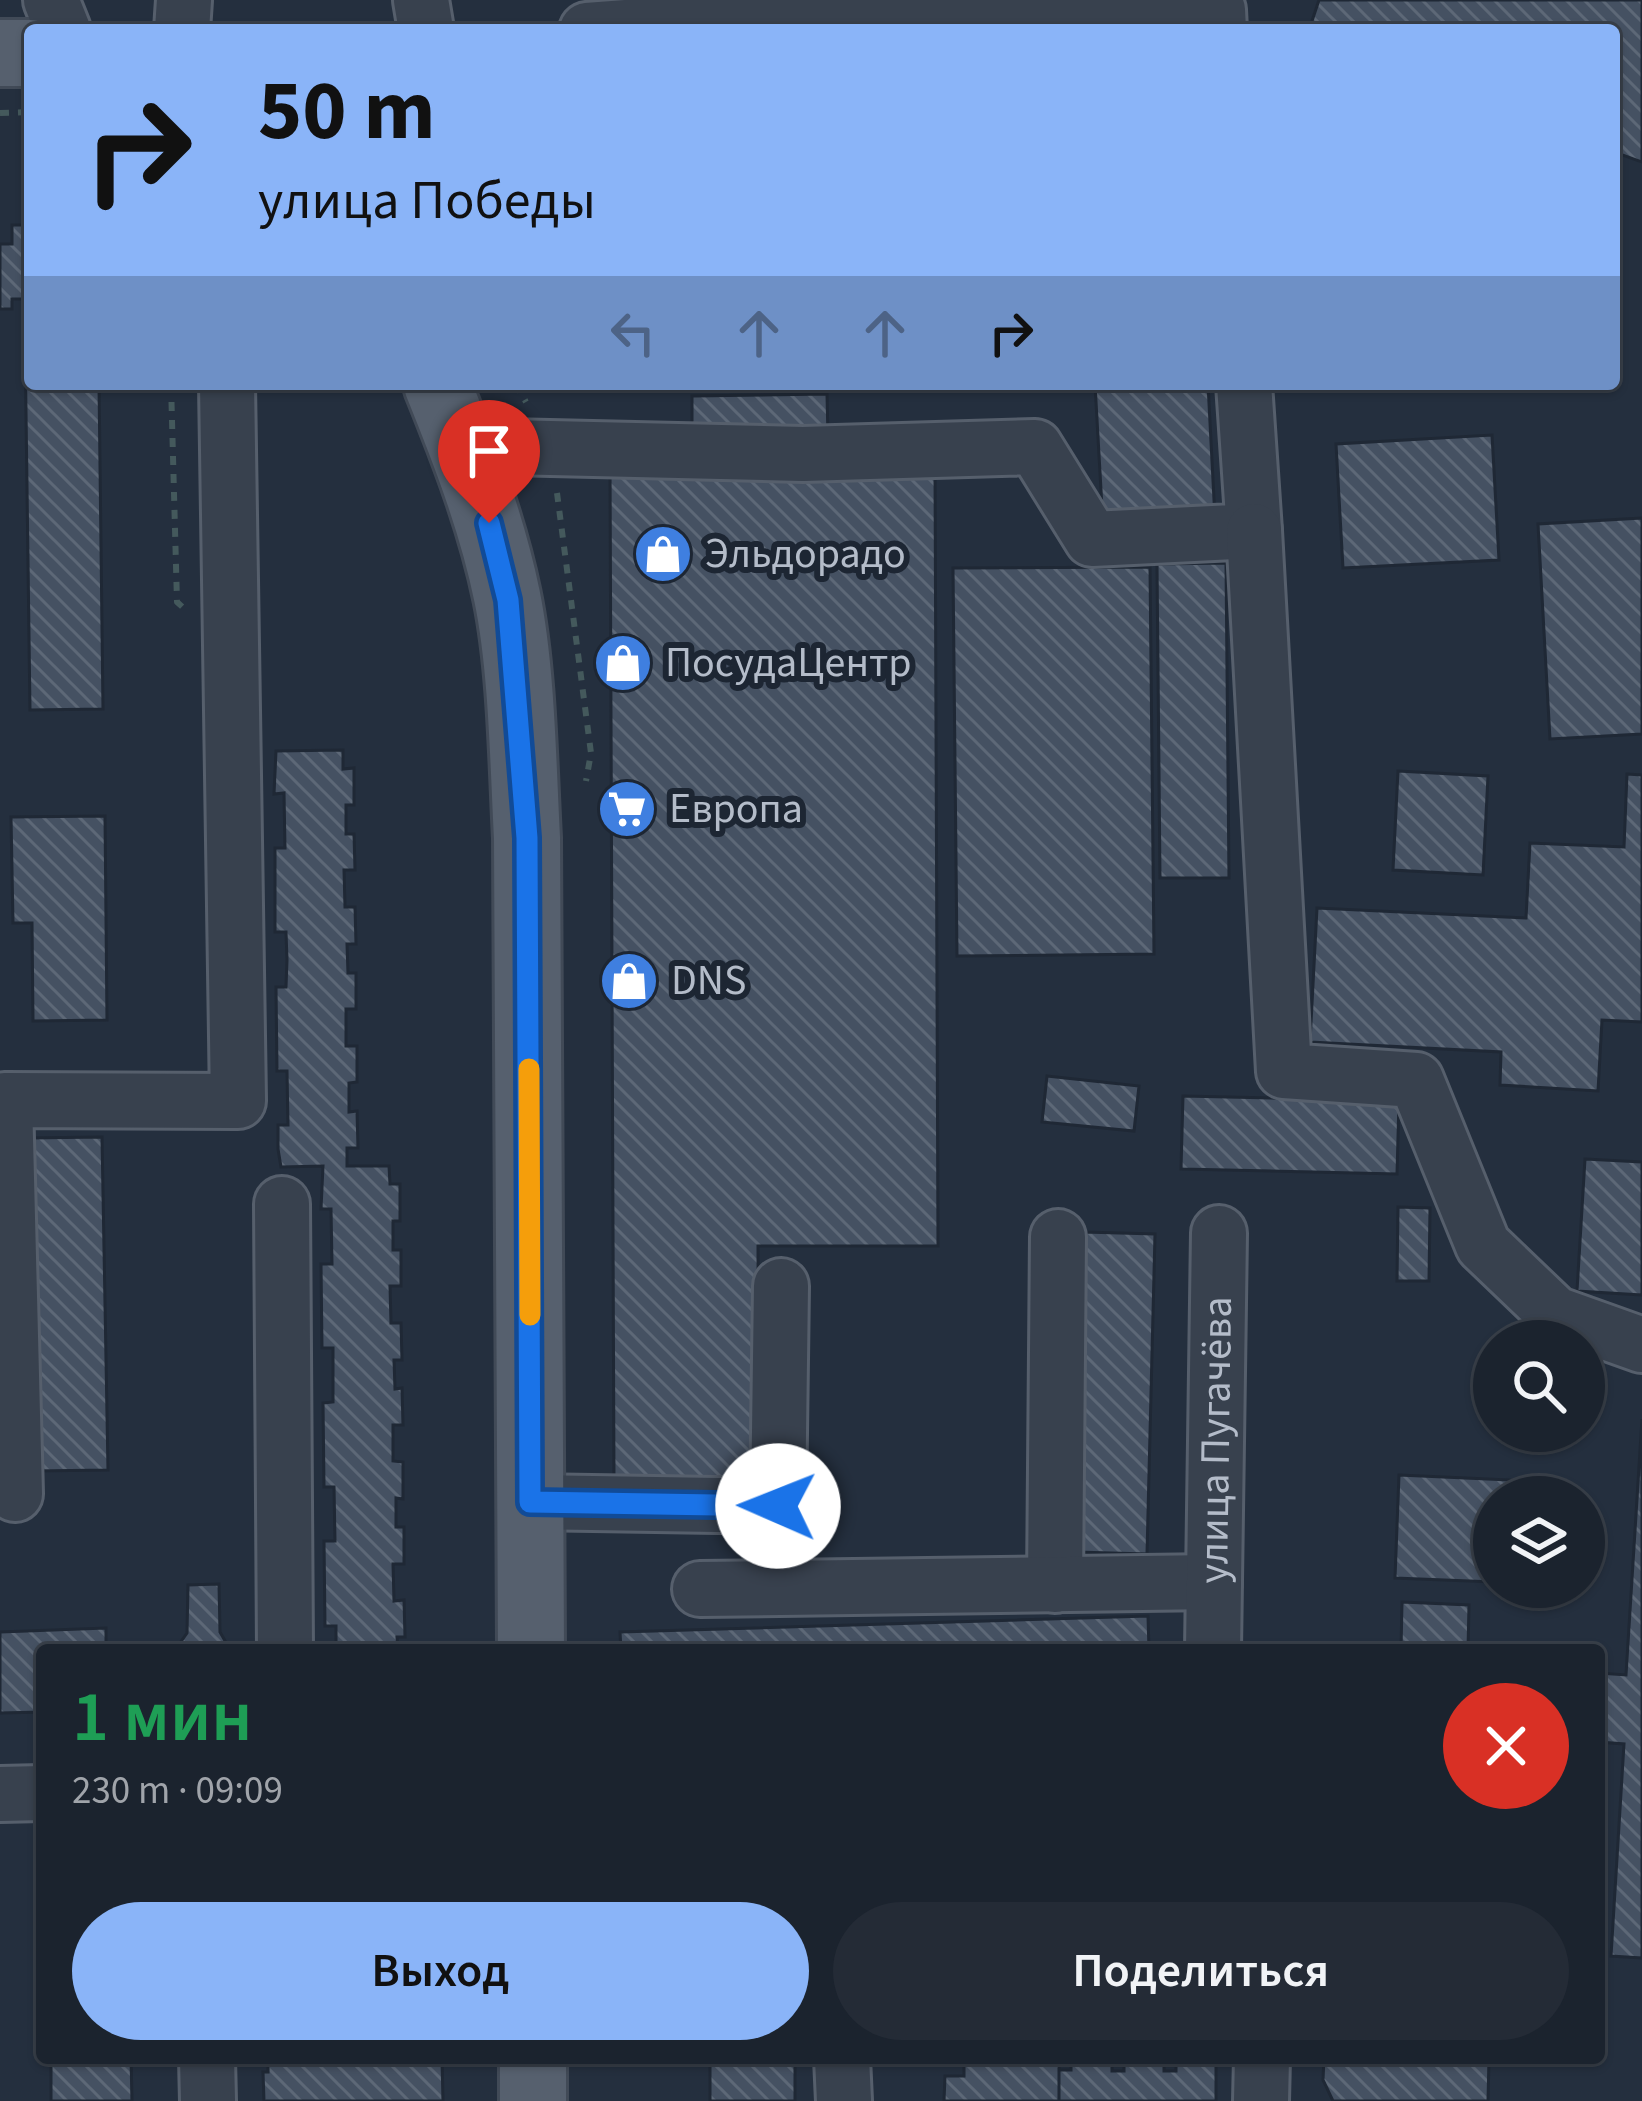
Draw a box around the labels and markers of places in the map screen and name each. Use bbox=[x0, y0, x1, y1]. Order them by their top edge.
pin bbox=[438, 400, 540, 523]
shop icon: Эльдорадо bbox=[632, 523, 694, 585]
place label: Эльдорадо bbox=[705, 524, 906, 584]
shop icon: ПосудаЦентр bbox=[592, 632, 654, 694]
place label: ПосудаЦентр bbox=[665, 633, 912, 693]
supermarket icon: Европа bbox=[596, 778, 658, 840]
place label: Европа bbox=[669, 779, 803, 839]
shop icon: DNS bbox=[598, 950, 660, 1012]
place label: DNS bbox=[671, 951, 746, 1011]

